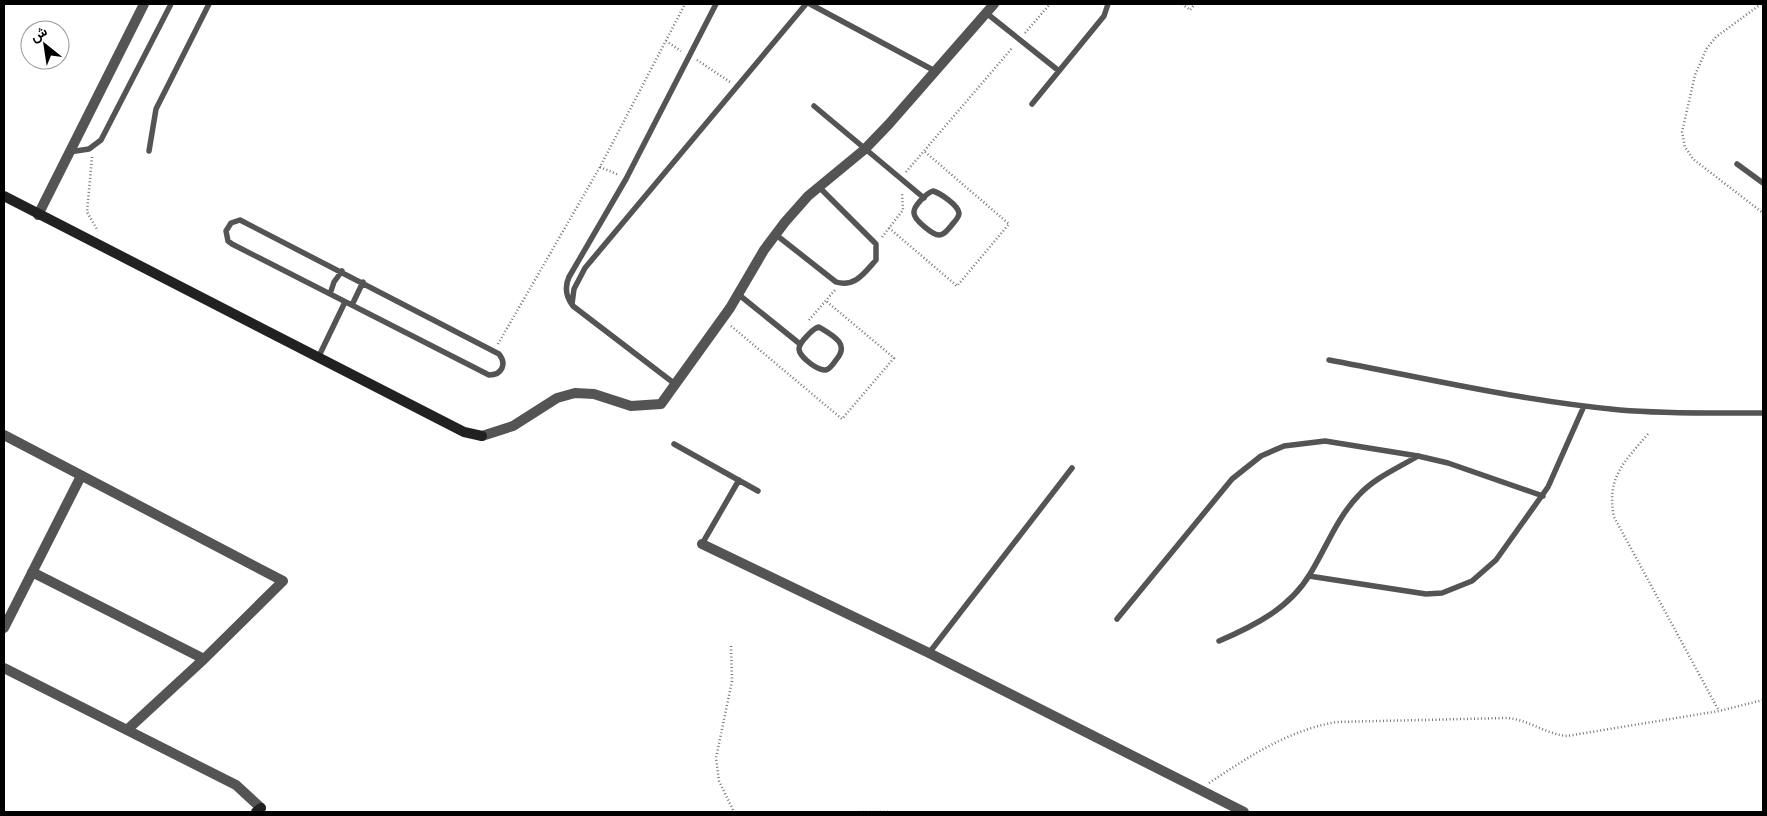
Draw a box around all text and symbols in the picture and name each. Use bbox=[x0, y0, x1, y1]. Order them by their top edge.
north arrow bbox=[20, 20, 70, 70]
text: ش bbox=[26, 21, 50, 46]

